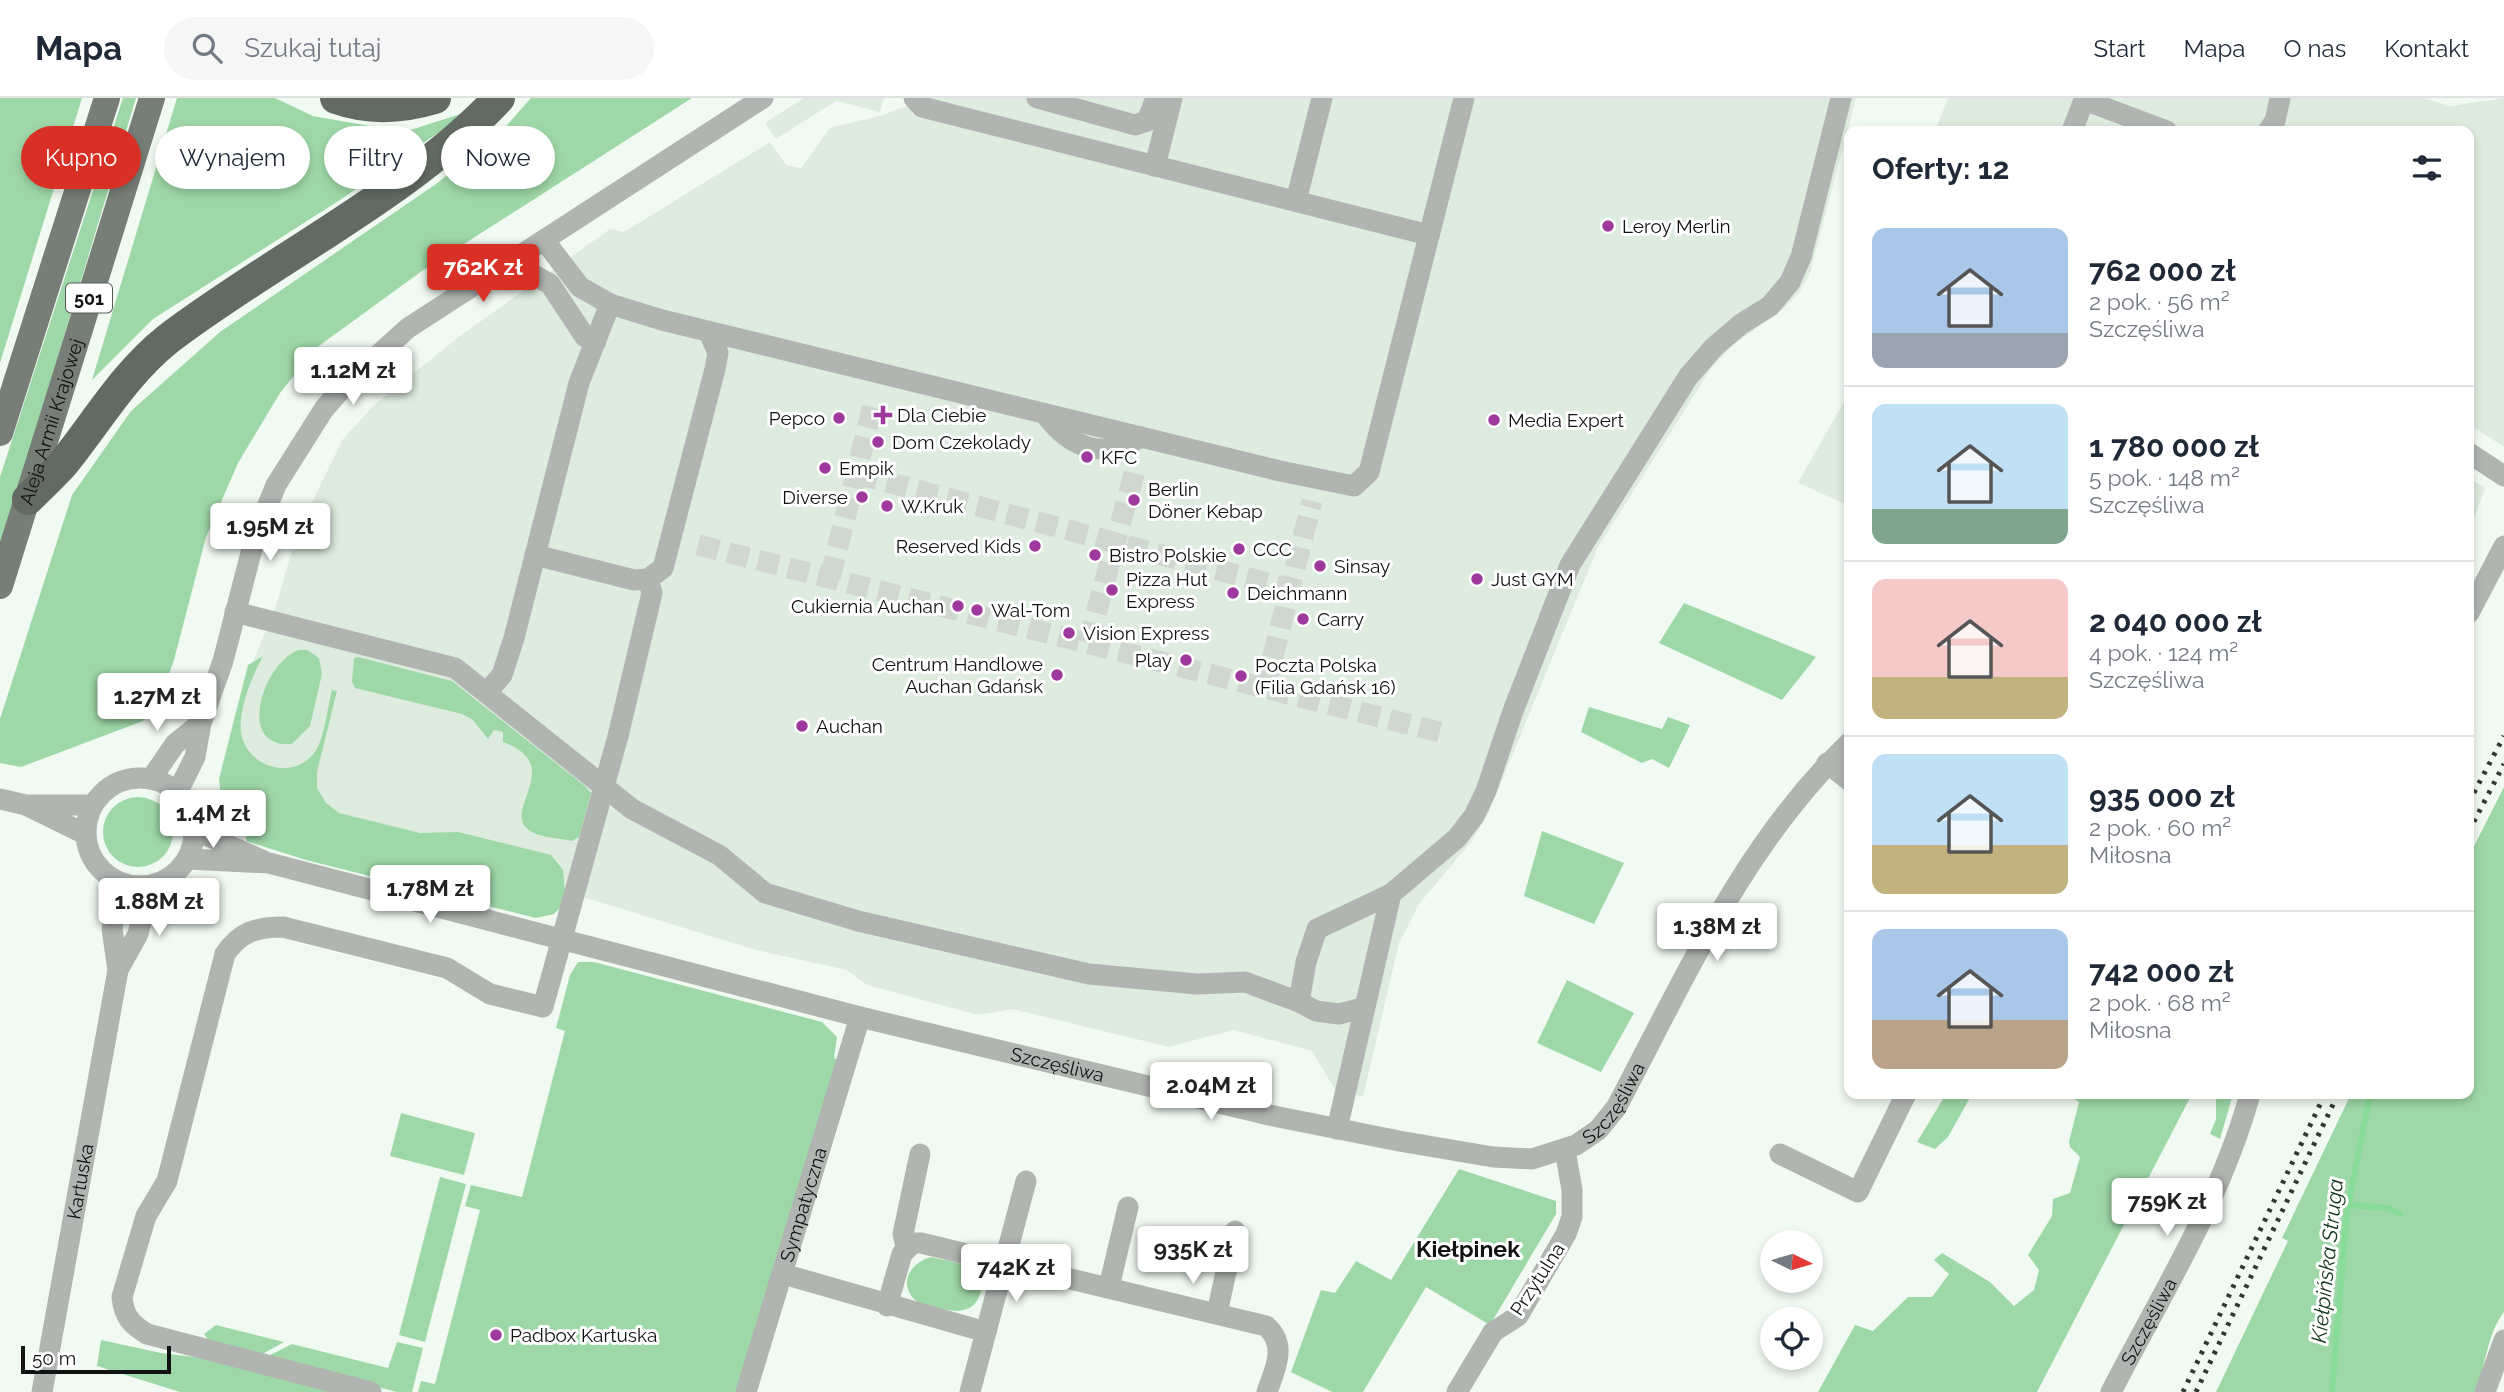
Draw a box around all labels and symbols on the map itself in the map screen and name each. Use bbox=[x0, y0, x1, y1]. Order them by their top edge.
place label: Leroy Merlin bbox=[1622, 215, 1731, 237]
marker: Leroy Merlin bbox=[1600, 218, 1616, 234]
pin: 762K zł bbox=[418, 244, 548, 304]
road number: 501 bbox=[66, 284, 112, 313]
street label: Aleja Armii Krajowej bbox=[15, 336, 87, 508]
pin: 1.12M zł bbox=[281, 348, 425, 407]
place label: Dla Ciebie bbox=[897, 404, 986, 426]
place label: Pepco bbox=[769, 407, 825, 429]
marker: Dla Ciebie bbox=[875, 407, 891, 423]
place label: Media Expert bbox=[1508, 409, 1625, 431]
marker: Pepco bbox=[831, 410, 847, 426]
marker: Media Expert bbox=[1486, 412, 1502, 428]
place label: Dom Czekolady bbox=[892, 431, 1031, 453]
marker: Dom Czekolady bbox=[870, 434, 886, 450]
place label: KFC bbox=[1101, 446, 1137, 468]
marker: KFC bbox=[1079, 449, 1095, 465]
place label: Empik bbox=[839, 457, 894, 479]
marker: Empik bbox=[817, 460, 833, 476]
place label: Berlin Döner Kebap bbox=[1148, 478, 1263, 522]
place label: Diverse bbox=[782, 486, 848, 508]
marker: Diverse bbox=[854, 489, 870, 505]
marker: Berlin Döner Kebap bbox=[1126, 492, 1142, 508]
place label: W.Kruk bbox=[901, 495, 963, 517]
marker: W.Kruk bbox=[879, 498, 895, 514]
pin: 1.95M zł bbox=[198, 504, 342, 563]
place label: Reserved Kids bbox=[896, 535, 1021, 557]
marker: Reserved Kids bbox=[1027, 538, 1043, 554]
place label: CCC bbox=[1253, 538, 1292, 560]
marker: CCC bbox=[1231, 541, 1247, 557]
place label: Bistro Polskie bbox=[1109, 544, 1227, 566]
marker: Bistro Polskie bbox=[1087, 547, 1103, 563]
place label: Sinsay bbox=[1334, 555, 1390, 577]
marker: Sinsay bbox=[1312, 558, 1328, 574]
place label: Pizza Hut Express bbox=[1126, 568, 1208, 612]
place label: Just GYM bbox=[1491, 568, 1574, 590]
marker: Just GYM bbox=[1469, 571, 1485, 587]
marker: Pizza Hut Express bbox=[1104, 582, 1120, 598]
place label: Deichmann bbox=[1247, 582, 1347, 604]
marker: Deichmann bbox=[1225, 585, 1241, 601]
place label: Cukiernia Auchan bbox=[791, 595, 944, 617]
marker: Cukiernia Auchan bbox=[950, 598, 966, 614]
place label: Wal-Tom bbox=[991, 599, 1070, 621]
marker: Wal-Tom bbox=[969, 602, 985, 618]
place label: Carry bbox=[1317, 608, 1364, 630]
marker: Carry bbox=[1295, 611, 1311, 627]
place label: Vision Express bbox=[1083, 622, 1209, 644]
marker: Vision Express bbox=[1061, 625, 1077, 641]
place label: Play bbox=[1135, 649, 1172, 671]
marker: Play bbox=[1178, 652, 1194, 668]
place label: Centrum Handlowe Auchan Gdańsk bbox=[872, 653, 1043, 697]
place label: Poczta Polska (Filia Gdańsk 16) bbox=[1255, 654, 1396, 698]
marker: Centrum Handlowe Auchan Gdańsk bbox=[1049, 667, 1065, 683]
marker: Poczta Polska (Filia Gdańsk 16) bbox=[1233, 668, 1249, 684]
pin: 1.27M zł bbox=[85, 674, 229, 733]
place label: Auchan bbox=[816, 715, 883, 737]
marker: Auchan bbox=[794, 718, 810, 734]
pin: 1.4M zł bbox=[148, 790, 278, 850]
pin: 1.78M zł bbox=[358, 866, 502, 925]
pin: 1.88M zł bbox=[87, 878, 231, 938]
pin: 1.38M zł bbox=[1645, 904, 1789, 963]
street label: Szczęśliwa bbox=[1009, 1043, 1107, 1086]
street label: Szczęśliwa bbox=[1578, 1059, 1649, 1149]
pin: 2.04M zł bbox=[1139, 1062, 1283, 1122]
street label: Kartuska bbox=[62, 1142, 98, 1221]
street label: Sympatyczna bbox=[775, 1145, 831, 1264]
pin: 759K zł bbox=[2102, 1178, 2232, 1238]
water label: Kiełpińska Struga bbox=[2306, 1178, 2348, 1344]
pin: 935K zł bbox=[1128, 1226, 1258, 1286]
north arrow bbox=[1760, 1230, 1824, 1293]
district label: Kiełpinek bbox=[1416, 1235, 1520, 1262]
street label: Przytulna bbox=[1505, 1238, 1569, 1320]
pin: 742K zł bbox=[951, 1244, 1081, 1304]
street label: Szczęśliwa bbox=[2116, 1274, 2181, 1369]
place label: Padbox Kartuska bbox=[510, 1324, 657, 1346]
marker: Padbox Kartuska bbox=[488, 1327, 504, 1343]
scale bar bbox=[21, 1343, 172, 1375]

